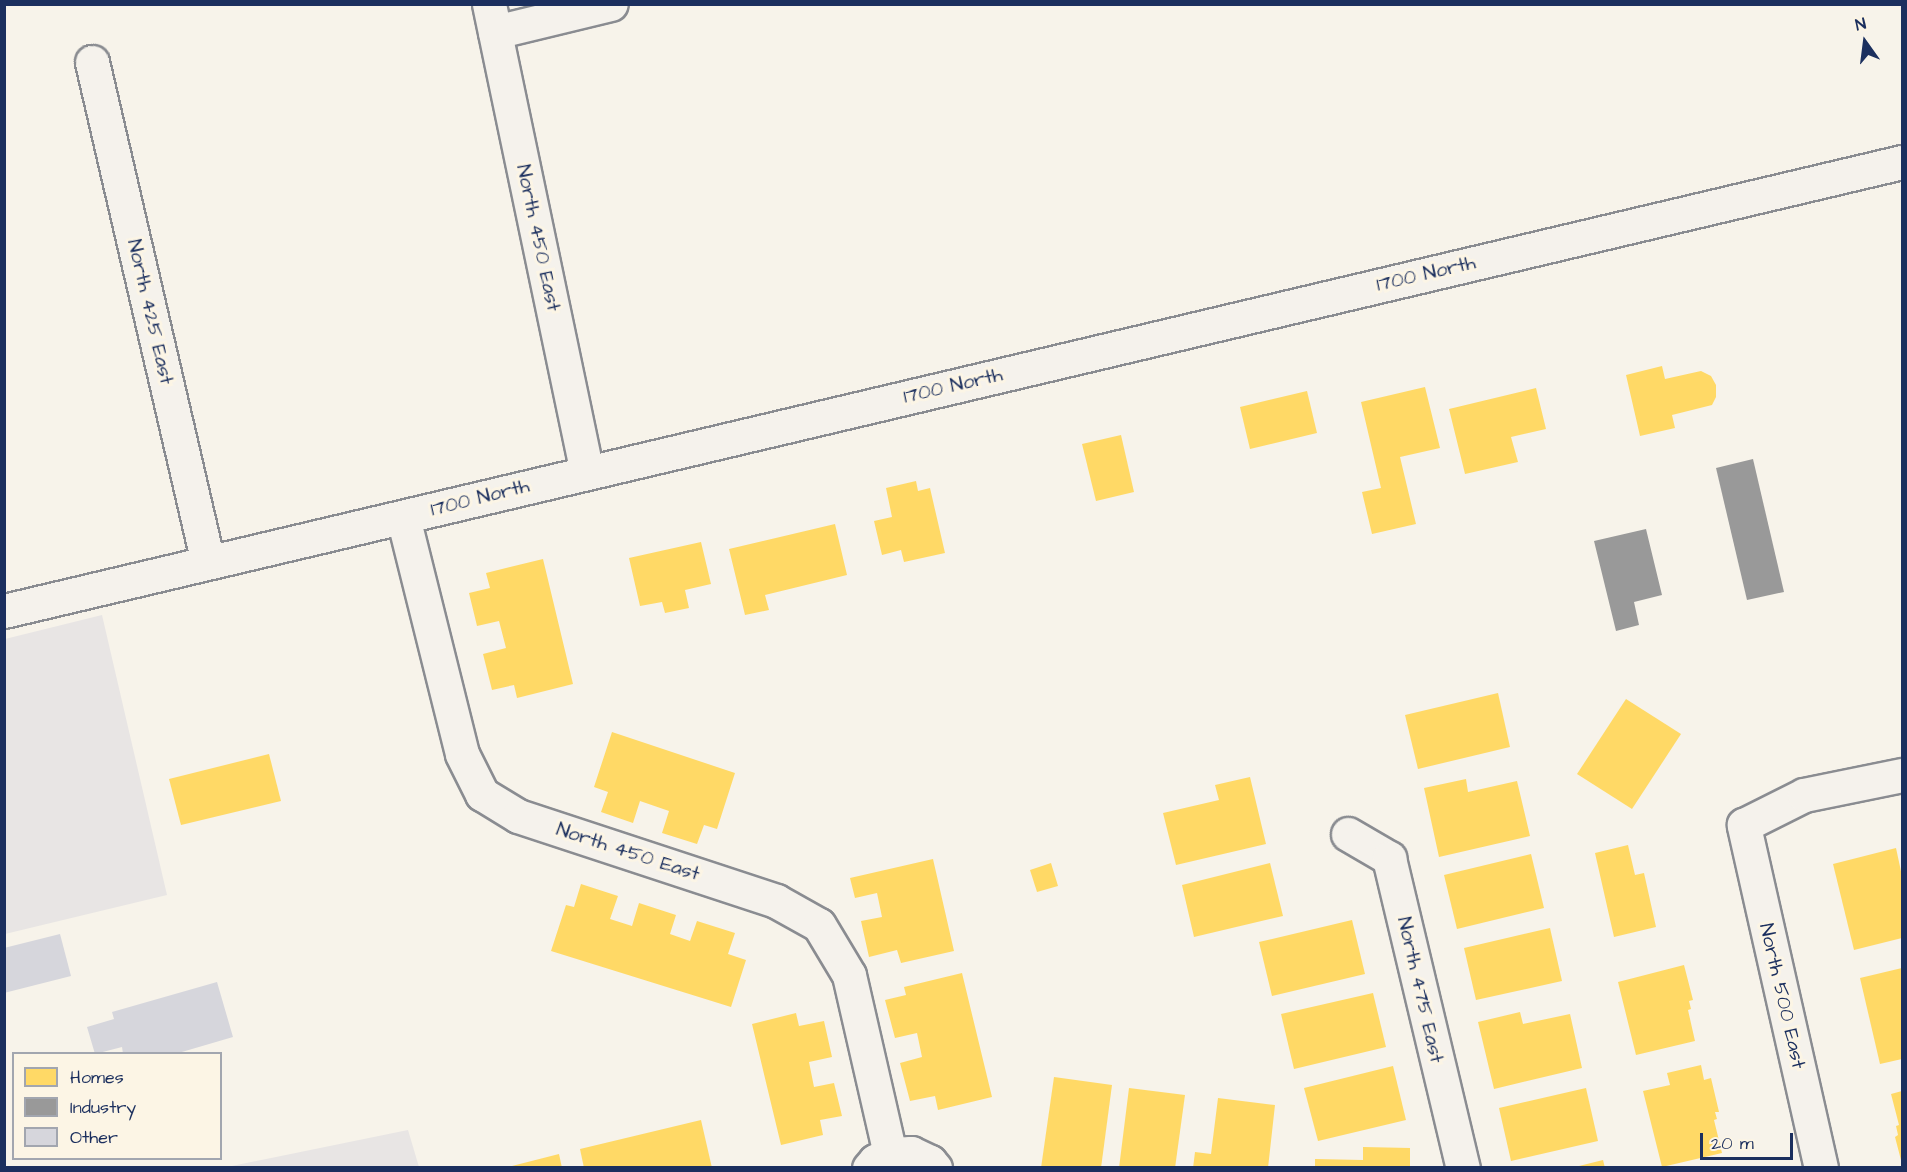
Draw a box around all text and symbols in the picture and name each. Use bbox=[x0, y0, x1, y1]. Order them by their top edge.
north arrow bbox=[1835, 12, 1895, 72]
text: N bbox=[1853, 13, 1868, 36]
street label: North 450 East bbox=[511, 162, 565, 314]
street label: North 425 East bbox=[122, 237, 178, 387]
street label: 1700 North bbox=[1374, 251, 1478, 297]
street label: 1700 North bbox=[901, 363, 1005, 409]
street label: 1700 North bbox=[428, 474, 532, 522]
street label: North 450 East bbox=[553, 818, 703, 886]
street label: North 475 East bbox=[1392, 915, 1448, 1065]
street label: North 500 East bbox=[1754, 921, 1810, 1071]
legend bbox=[12, 1052, 222, 1160]
text: Homes bbox=[70, 1065, 124, 1090]
text: Industry bbox=[70, 1095, 136, 1120]
scale bar bbox=[1703, 1121, 1796, 1159]
text: Other bbox=[70, 1125, 118, 1150]
text: 20 m bbox=[1711, 1131, 1754, 1156]

